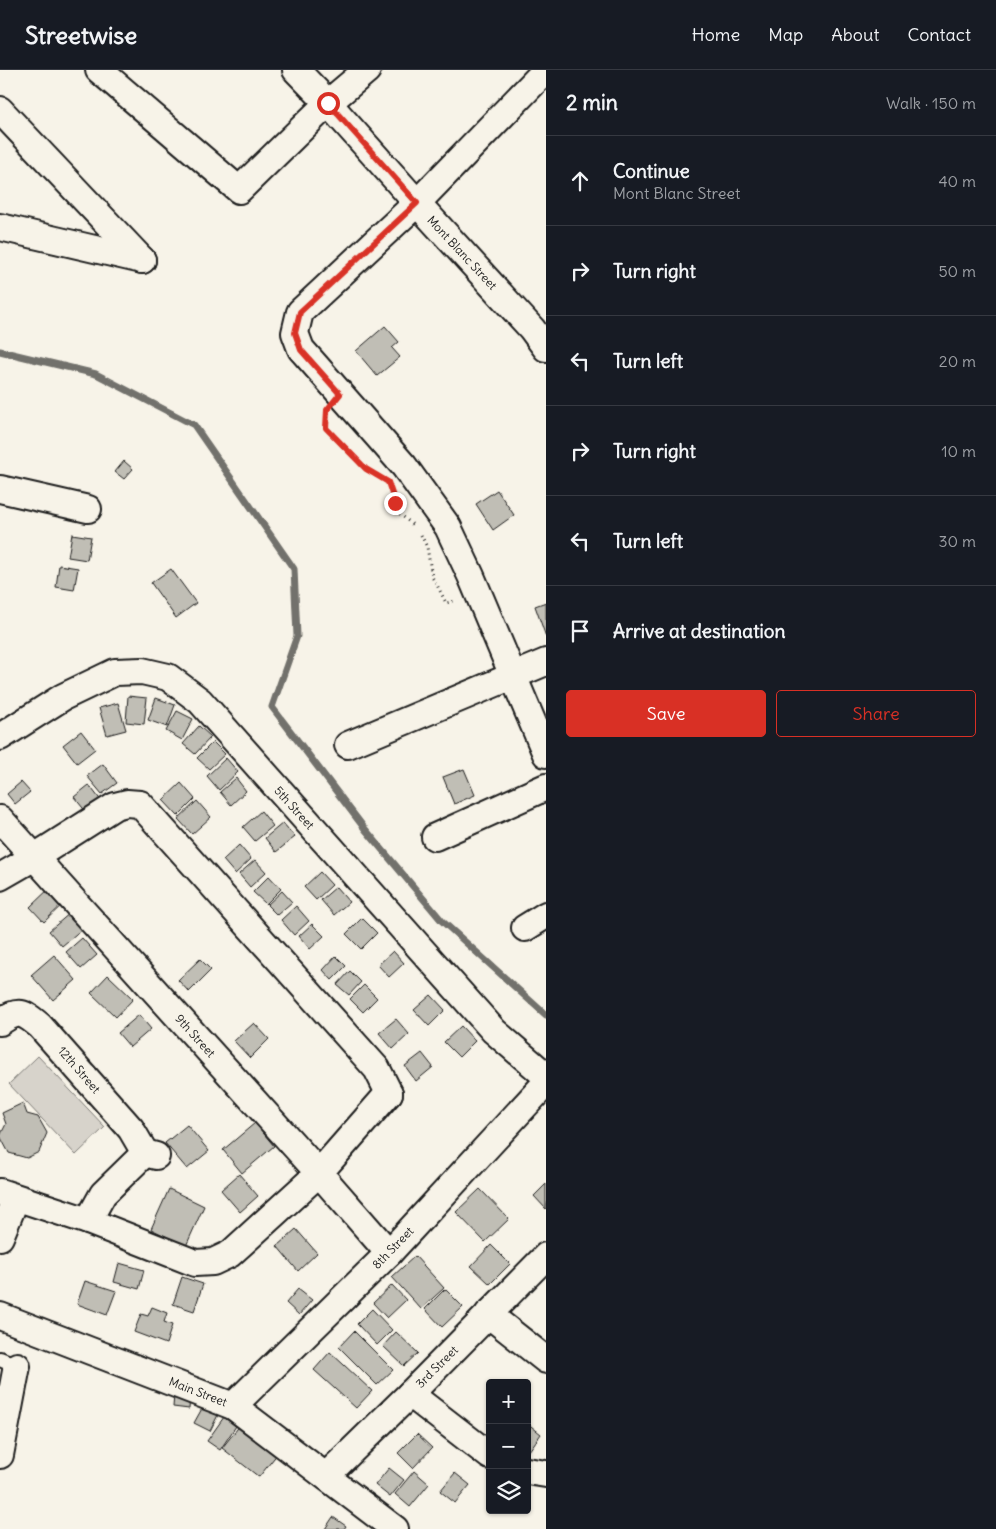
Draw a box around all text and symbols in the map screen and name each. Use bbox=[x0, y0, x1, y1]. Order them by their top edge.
text: Streetwise bbox=[25, 20, 137, 50]
text: Home bbox=[692, 23, 740, 46]
text: Map bbox=[768, 23, 803, 46]
text: About bbox=[831, 23, 879, 46]
text: Contact bbox=[907, 23, 971, 46]
text: 2 min bbox=[566, 89, 618, 116]
route start bbox=[317, 92, 340, 115]
text: Walk · 150 m bbox=[886, 93, 976, 113]
text: Continue bbox=[613, 159, 690, 183]
icon: ahead bbox=[566, 167, 594, 195]
text: 40 m bbox=[938, 171, 976, 191]
text: Mont Blanc Street bbox=[613, 183, 740, 203]
street label: Mont Blanc Street bbox=[424, 213, 500, 293]
icon: right bbox=[566, 257, 594, 285]
text: Turn right bbox=[613, 259, 696, 283]
text: 50 m bbox=[938, 261, 976, 281]
icon: left bbox=[566, 347, 594, 375]
text: Turn left bbox=[613, 349, 683, 373]
text: 20 m bbox=[939, 351, 976, 371]
icon: right bbox=[566, 437, 594, 465]
text: Turn right bbox=[613, 439, 696, 463]
text: 10 m bbox=[941, 441, 976, 461]
route end bbox=[384, 492, 407, 515]
icon: left bbox=[566, 527, 594, 555]
text: Turn left bbox=[613, 529, 683, 553]
text: 30 m bbox=[939, 531, 976, 551]
icon: arrive bbox=[566, 617, 594, 645]
text: Arrive at destination bbox=[613, 619, 786, 643]
button: Save bbox=[566, 690, 766, 737]
button: Share bbox=[776, 690, 976, 737]
street label: 5th Street bbox=[271, 783, 318, 832]
street label: 9th Street bbox=[172, 1011, 219, 1060]
street label: 12th Street bbox=[55, 1043, 104, 1096]
street label: 8th Street bbox=[369, 1223, 416, 1272]
street label: 3rd Street bbox=[412, 1342, 461, 1391]
street label: Main Street bbox=[167, 1374, 229, 1409]
map controls bbox=[486, 1379, 531, 1514]
button: + bbox=[486, 1379, 531, 1424]
button: − bbox=[486, 1424, 531, 1469]
button: layers bbox=[486, 1469, 531, 1514]

